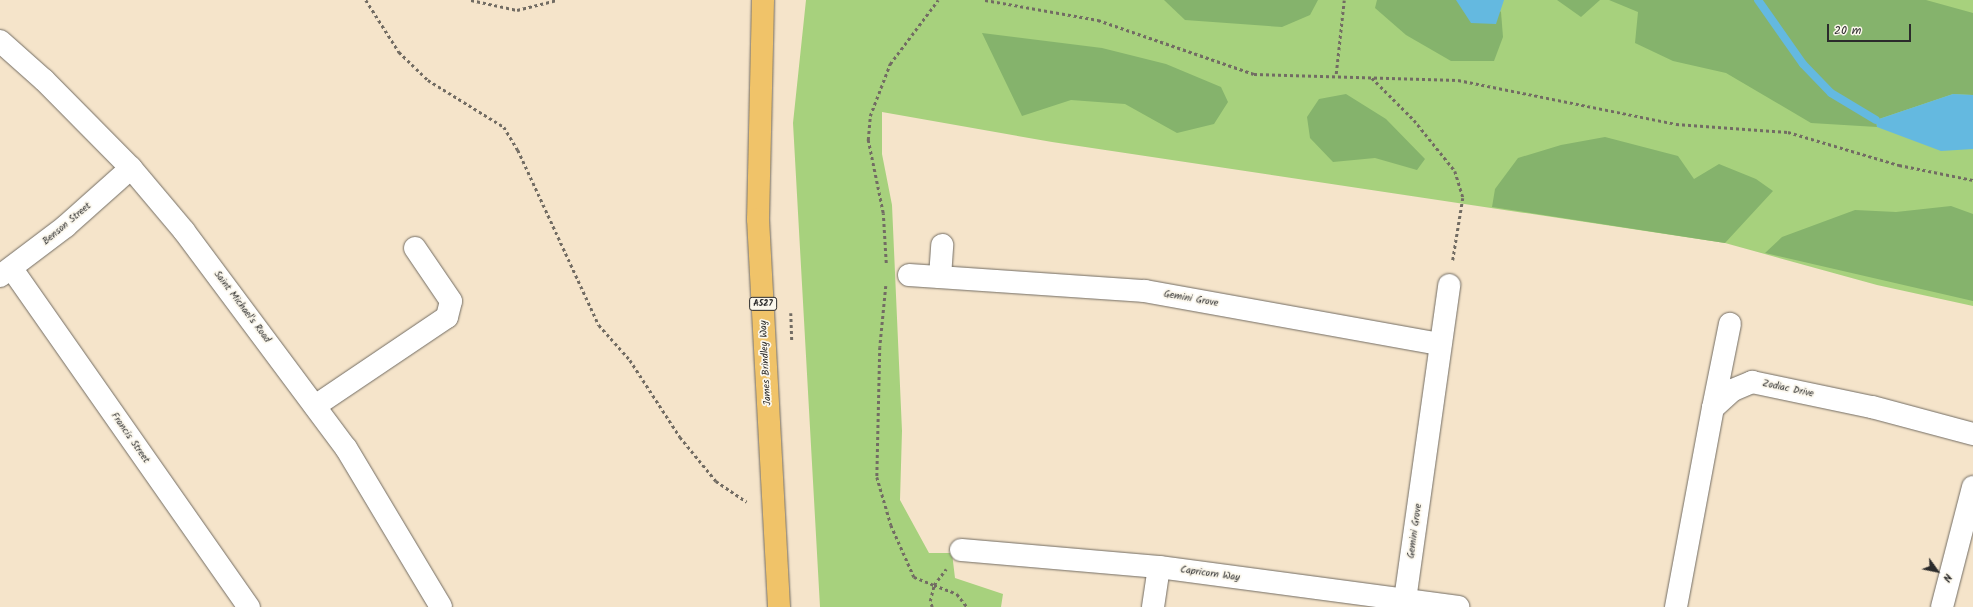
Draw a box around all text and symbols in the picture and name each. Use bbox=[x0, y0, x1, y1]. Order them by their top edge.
scale bar bbox=[1829, 16, 1913, 42]
text: 20 m bbox=[1834, 21, 1861, 40]
street label: Benson Street bbox=[40, 200, 94, 248]
street label: Saint Michael's Road bbox=[211, 269, 273, 345]
street label: Gemini Grove bbox=[1163, 288, 1219, 310]
road number: A527 bbox=[749, 297, 777, 311]
street label: James Brindley Way bbox=[758, 320, 774, 406]
street label: Zodiac Drive bbox=[1761, 378, 1815, 400]
street label: Francis Street bbox=[108, 410, 152, 466]
street label: Gemini Grove bbox=[1405, 503, 1425, 559]
north arrow bbox=[1917, 551, 1957, 591]
street label: Capricorn Way bbox=[1179, 564, 1241, 584]
text: N bbox=[1938, 570, 1957, 585]

